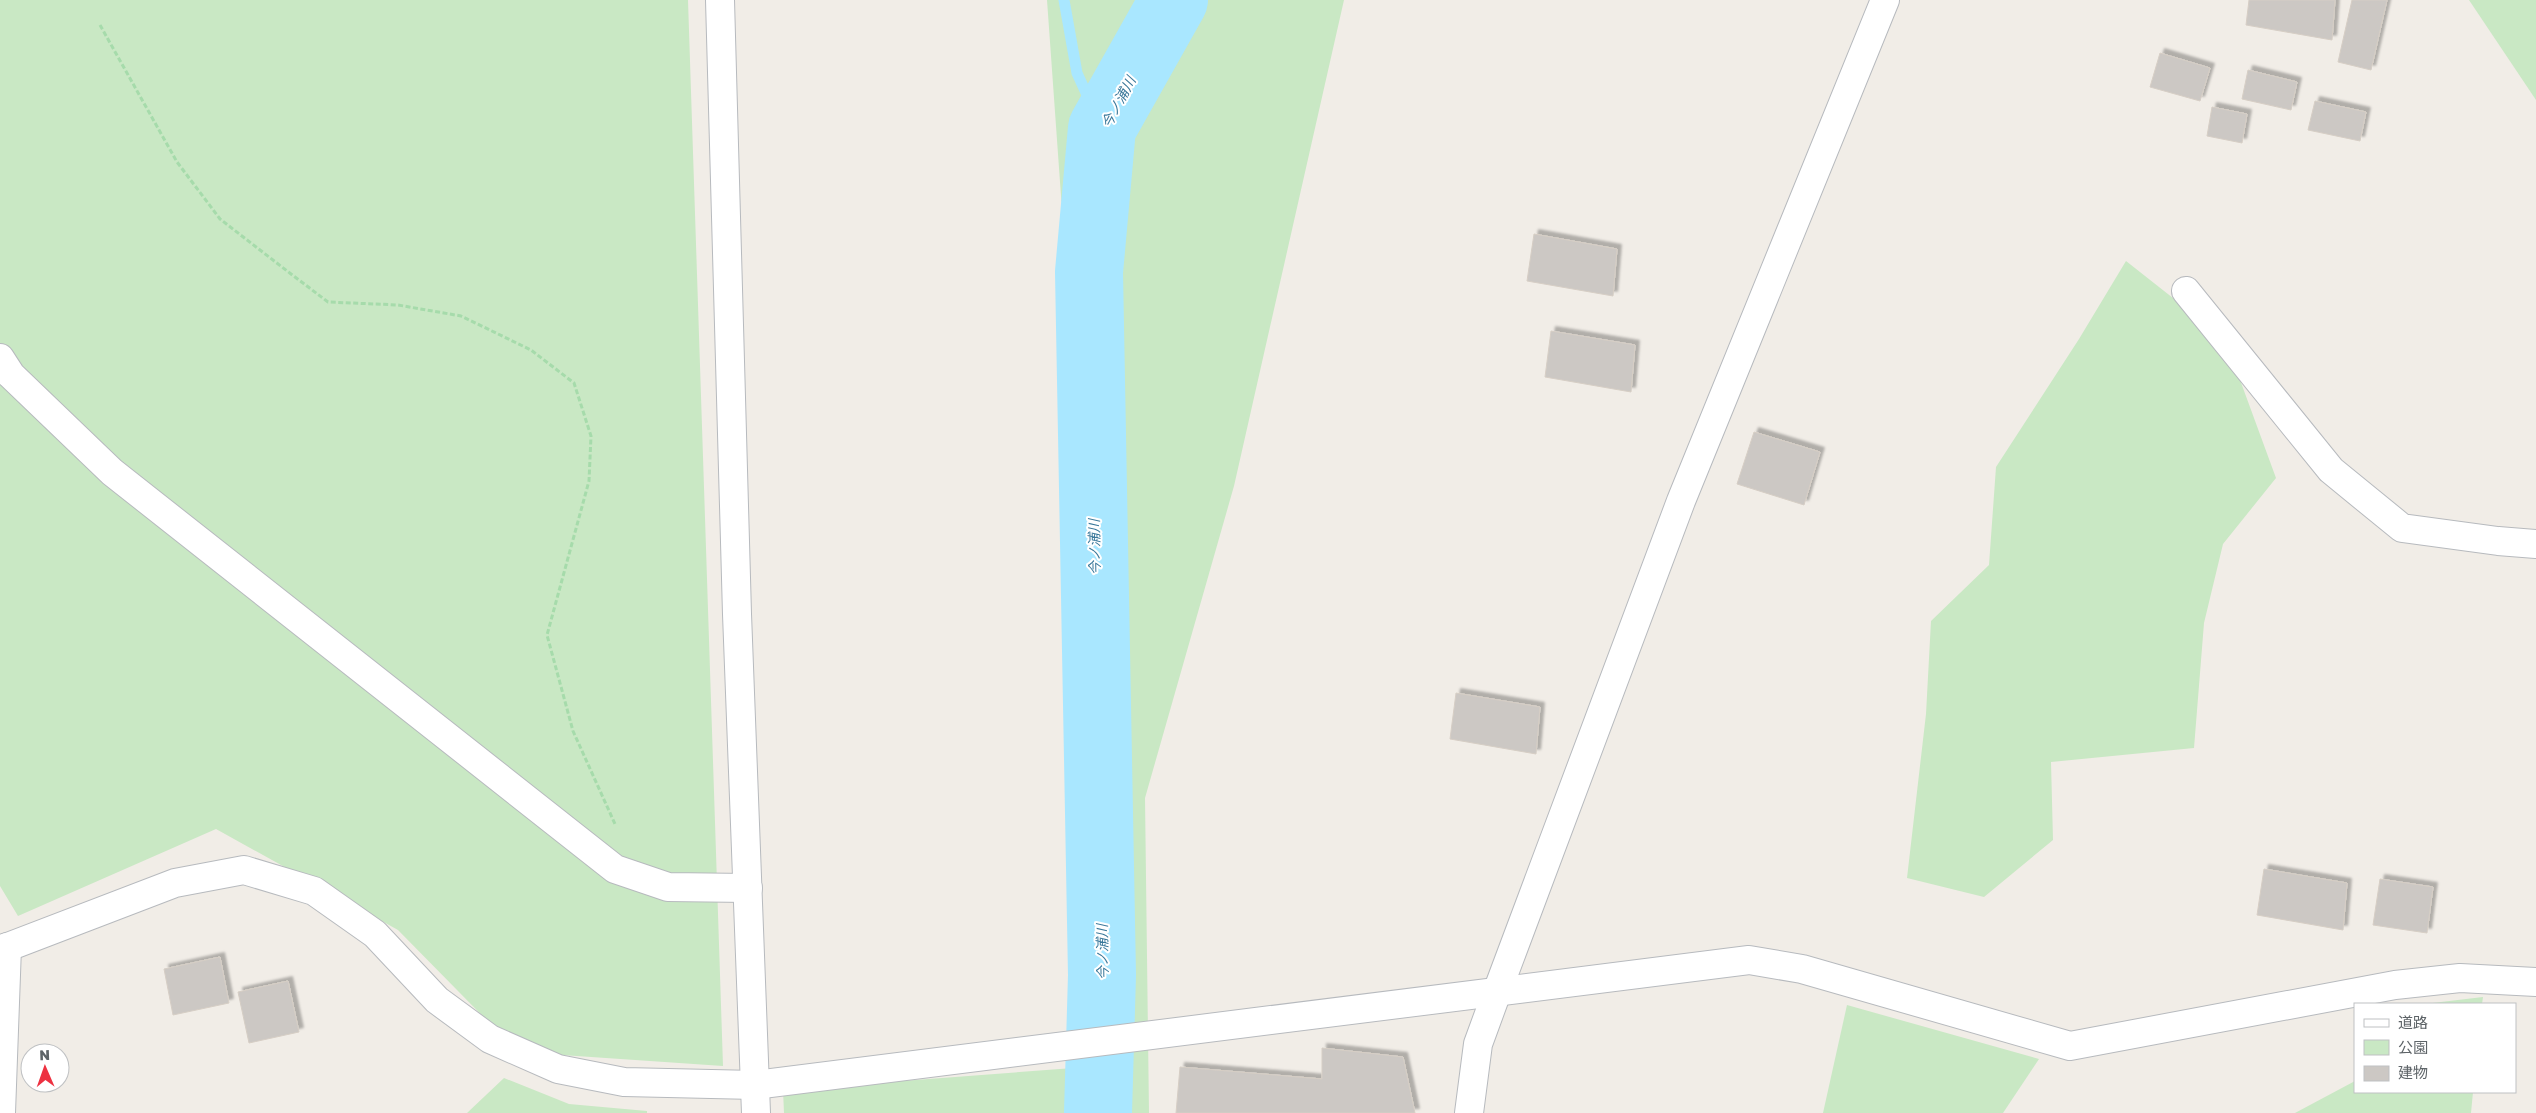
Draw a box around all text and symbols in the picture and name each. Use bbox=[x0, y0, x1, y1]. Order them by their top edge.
water label: 今ノ浦川 bbox=[1097, 72, 1140, 131]
water label: 今ノ浦川 bbox=[1085, 517, 1103, 575]
water label: 今ノ浦川 bbox=[1093, 922, 1111, 980]
legend bbox=[2354, 1003, 2516, 1093]
text: 道路 bbox=[2398, 1013, 2428, 1031]
text: 公園 bbox=[2398, 1038, 2428, 1056]
north arrow bbox=[20, 1043, 70, 1093]
text: N bbox=[39, 1046, 50, 1063]
text: 建物 bbox=[2398, 1063, 2428, 1081]

